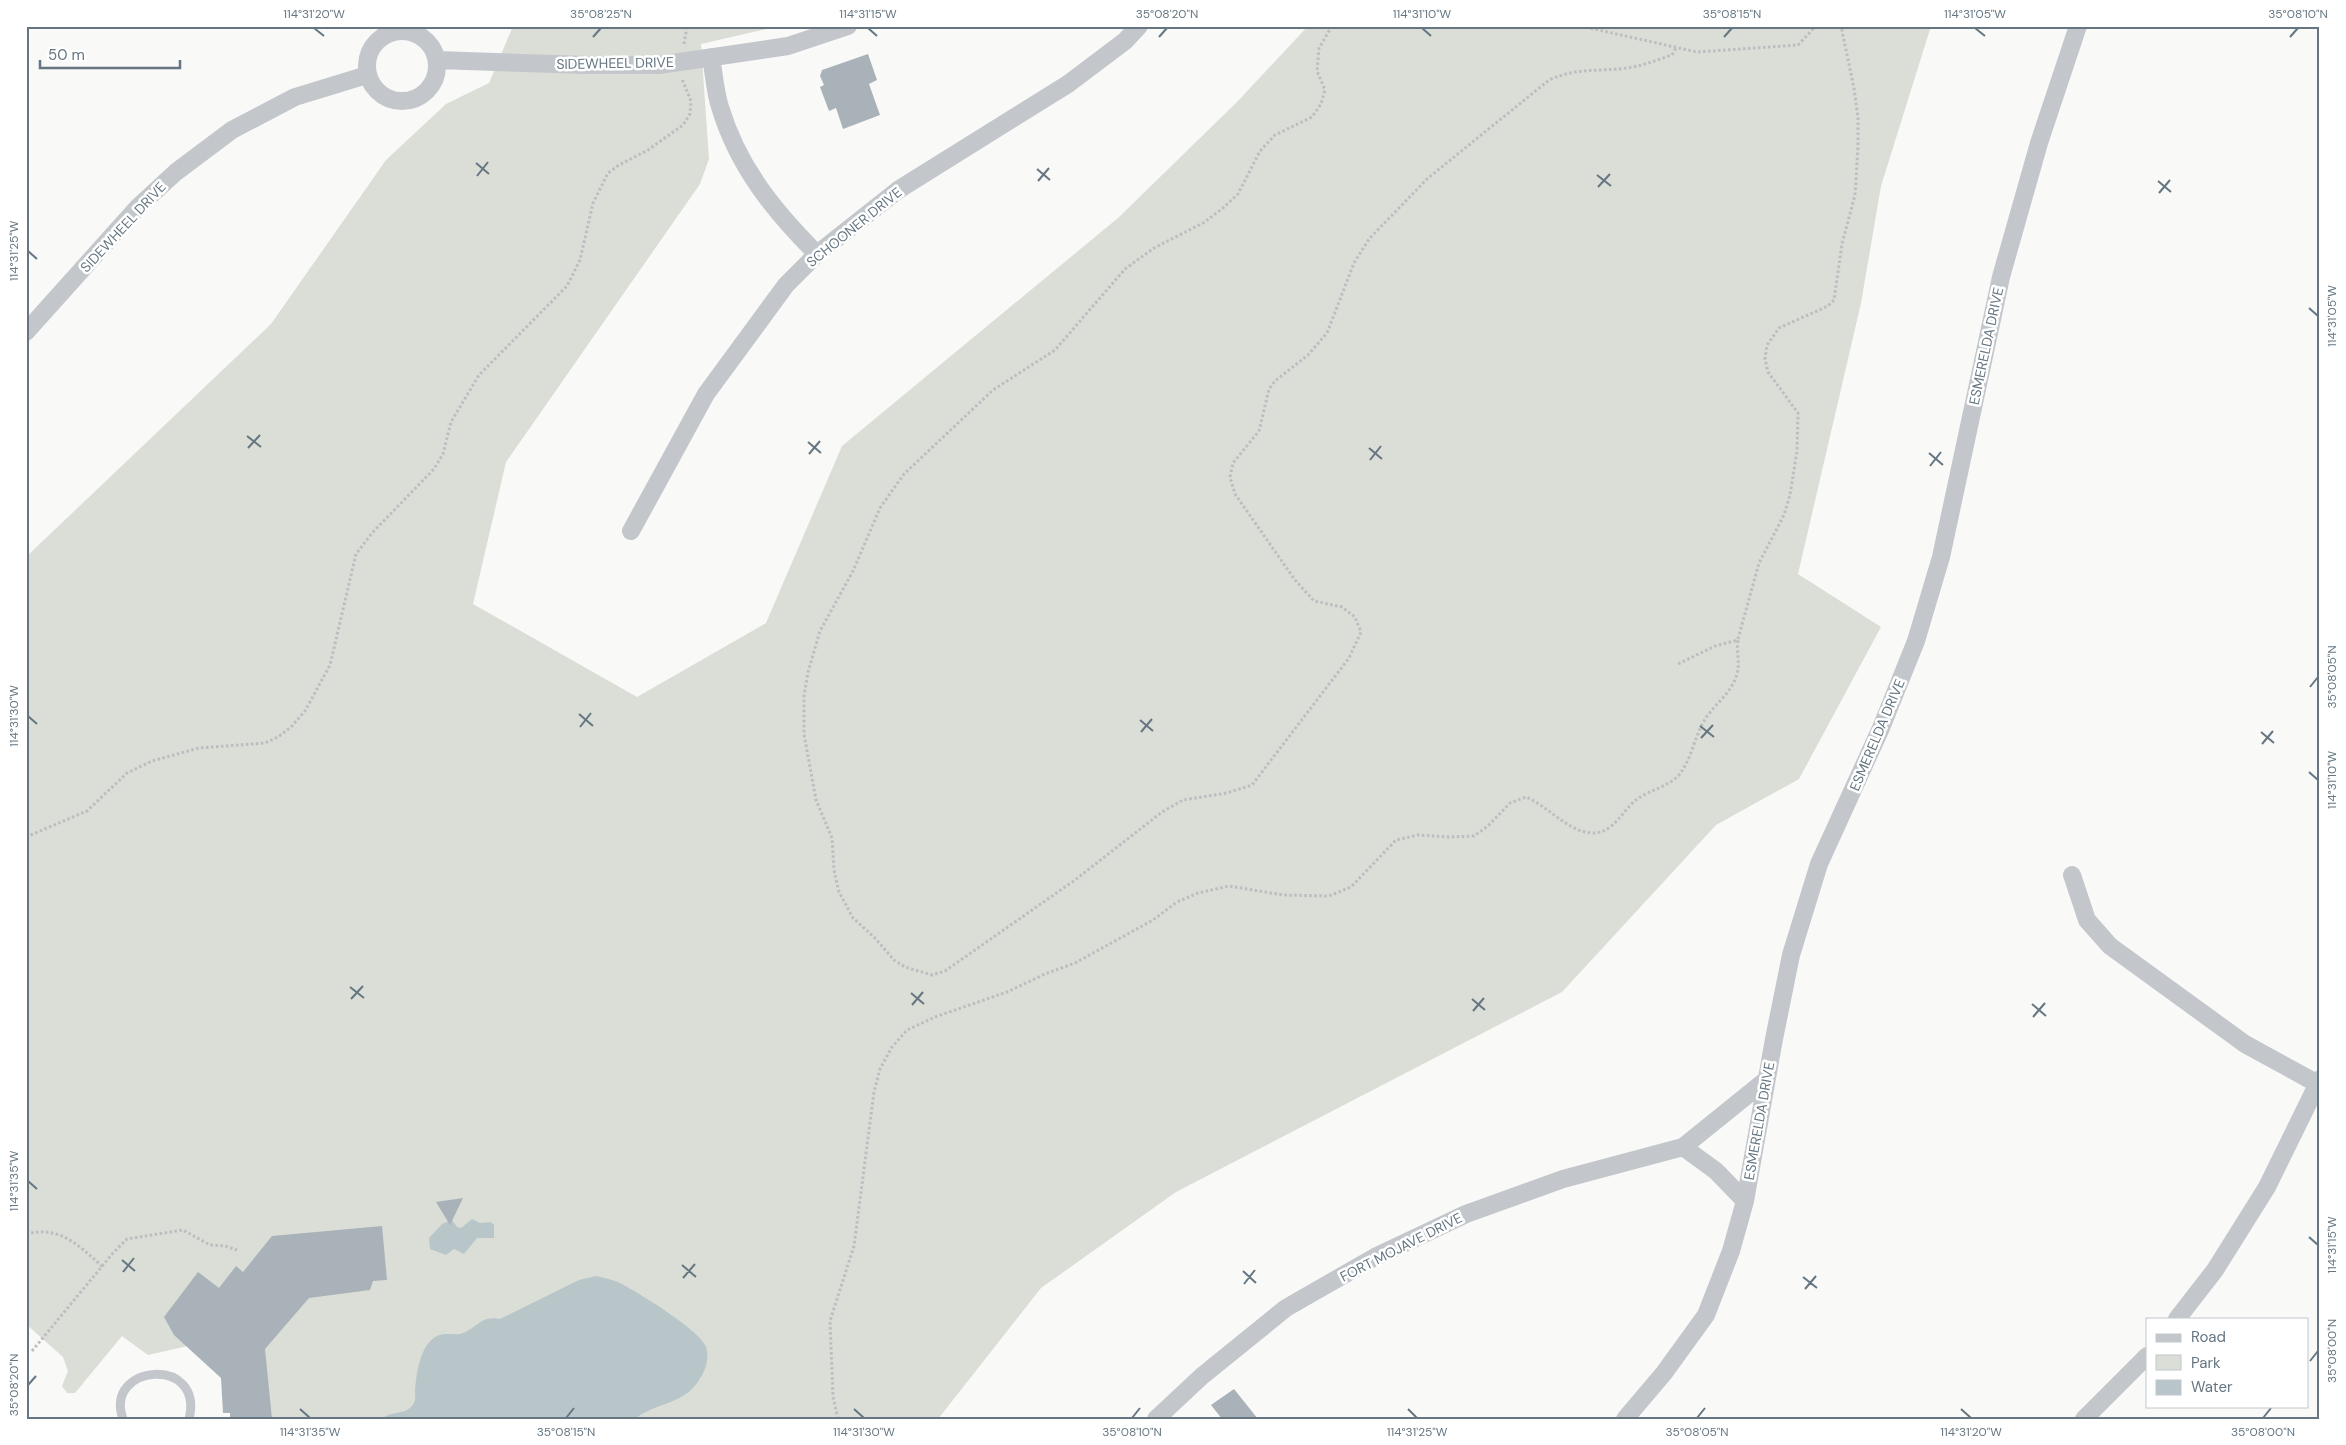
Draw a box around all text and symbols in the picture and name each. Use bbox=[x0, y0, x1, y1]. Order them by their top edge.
text: 114°31'20"W bbox=[283, 6, 345, 22]
text: 35°08'25"N bbox=[570, 6, 632, 22]
text: 114°31'15"W bbox=[839, 6, 897, 22]
text: 35°08'20"N bbox=[1136, 6, 1198, 22]
text: 114°31'10"W bbox=[1393, 6, 1452, 22]
text: 35°08'15"N bbox=[1703, 6, 1761, 22]
text: 114°31'05"W bbox=[1944, 6, 2006, 22]
text: 35°08'10"N bbox=[2268, 6, 2328, 22]
scale bar bbox=[40, 38, 180, 70]
text: 50 m bbox=[48, 45, 85, 65]
street label: SIDEWHEEL DRIVE bbox=[556, 53, 674, 73]
street label: SIDEWHEEL DRIVE bbox=[76, 178, 170, 276]
street label: SCHOONER DRIVE bbox=[803, 183, 905, 271]
text: 114°31'25"W bbox=[6, 220, 22, 281]
street label: ESMERELDA DRIVE bbox=[1965, 285, 2007, 406]
text: 114°31'05"W bbox=[2324, 285, 2340, 347]
text: 35°08'05"N bbox=[2324, 645, 2340, 709]
street label: ESMERELDA DRIVE bbox=[1845, 676, 1909, 794]
text: 114°31'30"W bbox=[6, 685, 22, 747]
text: 114°31'10"W bbox=[2324, 750, 2340, 809]
street label: ESMERELDA DRIVE bbox=[1740, 1060, 1778, 1182]
text: 114°31'35"W bbox=[6, 1150, 22, 1211]
street label: FORT MOJAVE DRIVE bbox=[1337, 1208, 1465, 1286]
text: 114°31'15"W bbox=[2324, 1216, 2340, 1274]
legend bbox=[2146, 1318, 2308, 1408]
text: 35°08'00"N bbox=[2324, 1319, 2340, 1383]
text: Road bbox=[2191, 1327, 2226, 1347]
text: Park bbox=[2191, 1353, 2221, 1373]
text: 35°08'20"N bbox=[6, 1354, 22, 1416]
text: Water bbox=[2191, 1377, 2233, 1397]
text: 114°31'35"W bbox=[280, 1424, 341, 1440]
text: 35°08'15"N bbox=[537, 1424, 595, 1440]
text: 114°31'30"W bbox=[833, 1424, 895, 1440]
text: 35°08'10"N bbox=[1102, 1424, 1162, 1440]
text: 114°31'25"W bbox=[1387, 1424, 1448, 1440]
text: 35°08'05"N bbox=[1665, 1424, 1729, 1440]
text: 114°31'20"W bbox=[1940, 1424, 2002, 1440]
text: 35°08'00"N bbox=[2231, 1424, 2295, 1440]

